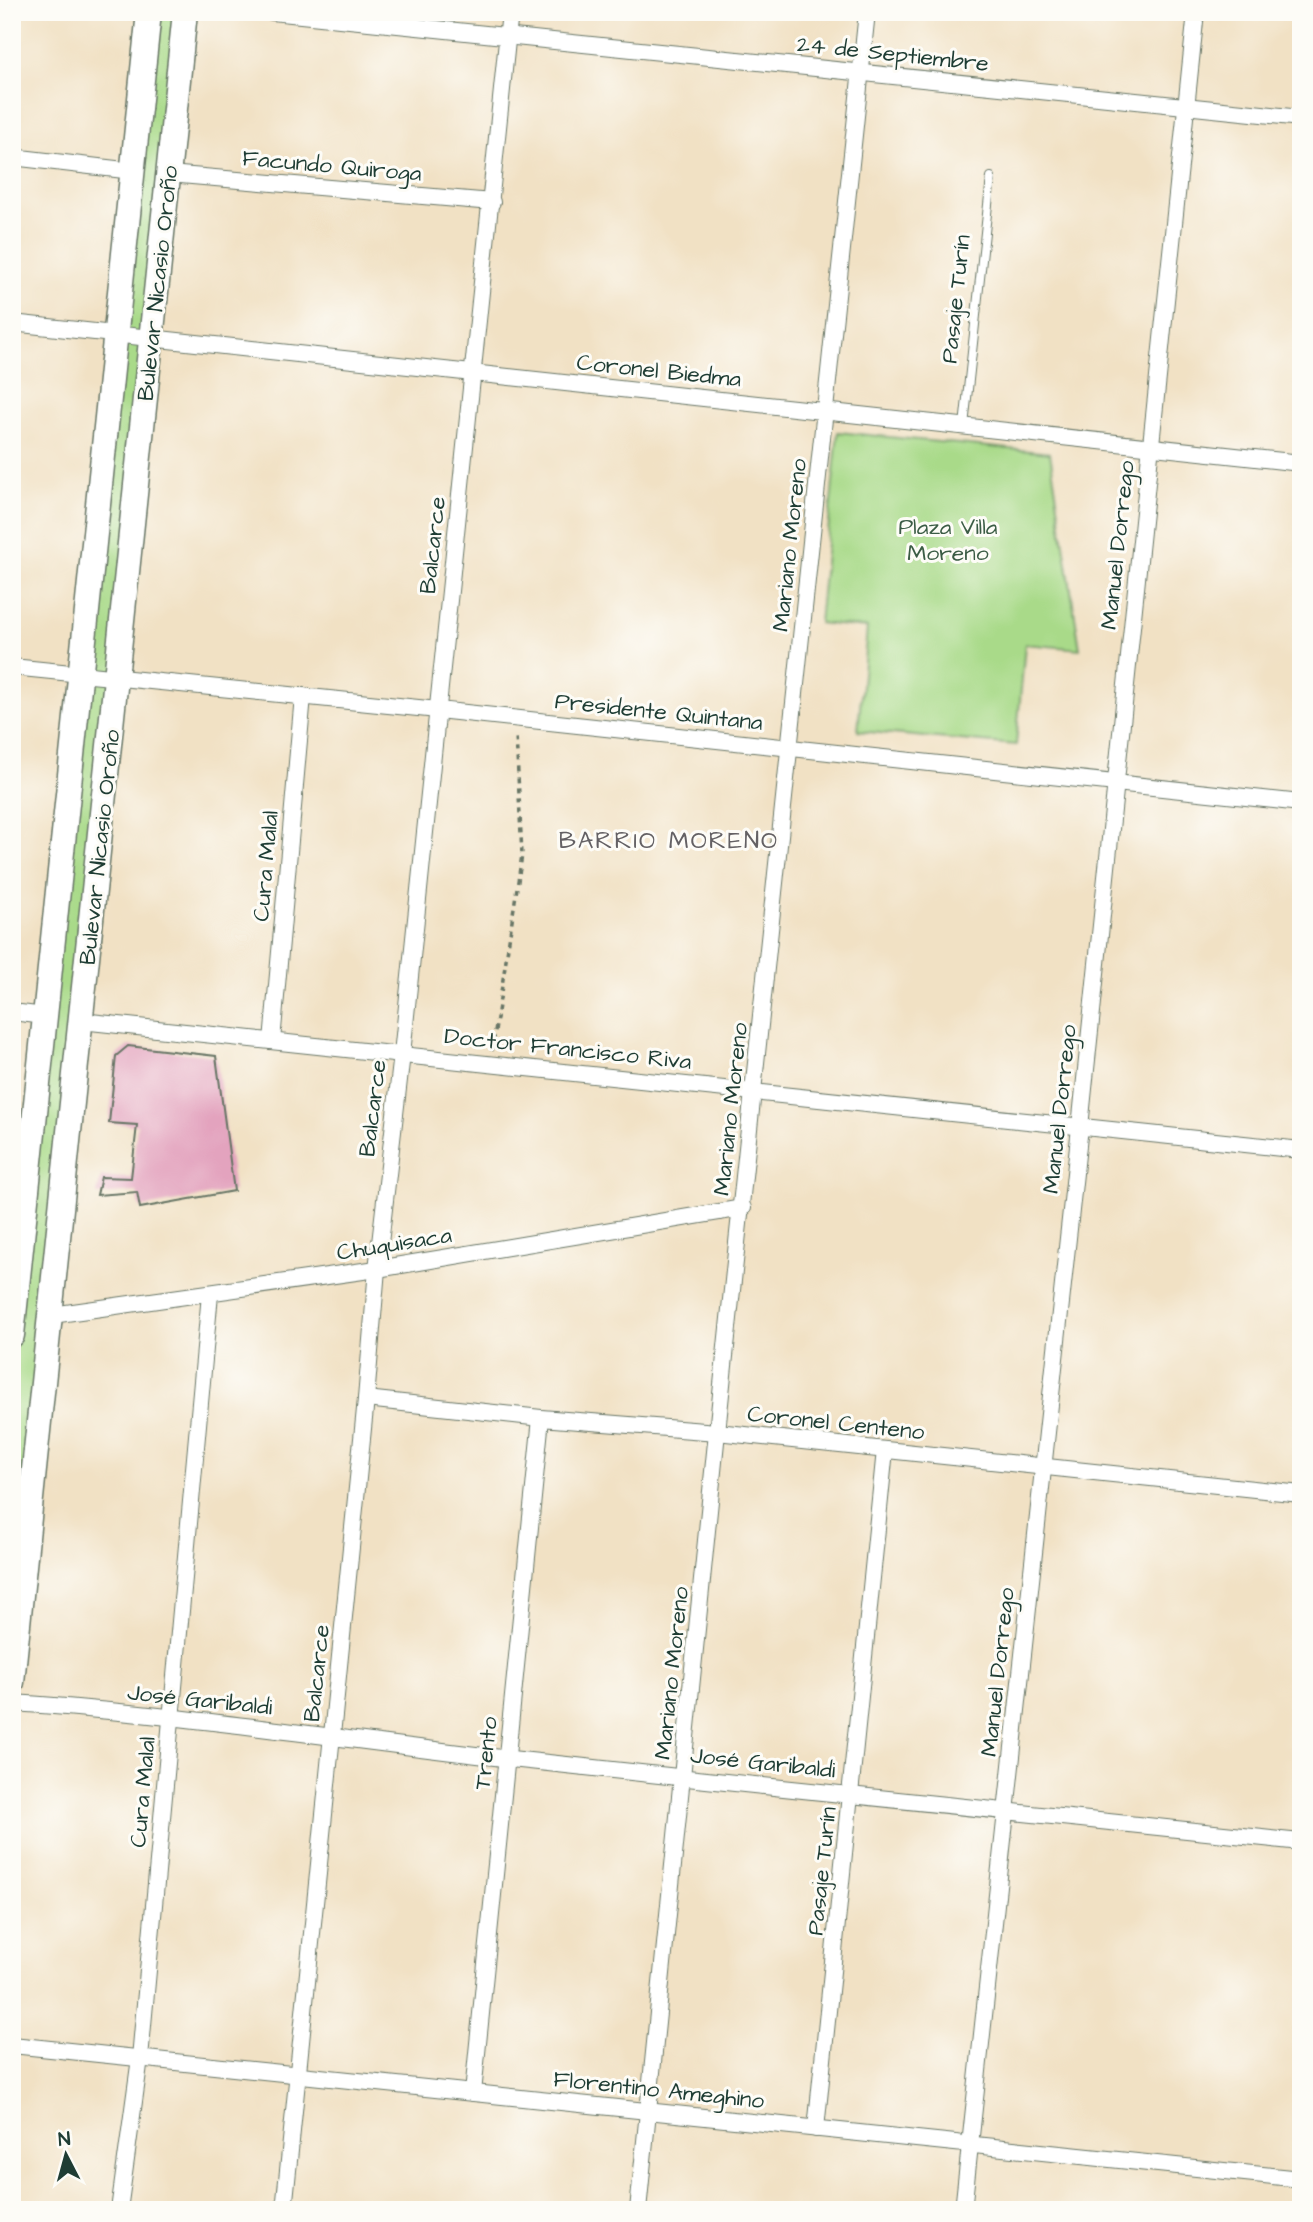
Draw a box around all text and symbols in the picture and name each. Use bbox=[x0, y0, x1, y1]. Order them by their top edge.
street label: 24 de Septiembre bbox=[795, 28, 990, 80]
street label: Facundo Quiroga bbox=[241, 142, 423, 191]
street label: Bulevar Nicasio Oroño bbox=[130, 164, 186, 402]
street label: Pasaje Turín bbox=[933, 233, 979, 365]
street label: Coronel Biedma bbox=[575, 346, 743, 396]
street label: Mariano Moreno bbox=[765, 457, 815, 633]
street label: Manuel Dorrego bbox=[1093, 459, 1144, 631]
street label: Balcarce bbox=[412, 495, 454, 595]
park label: Plaza Villa Moreno bbox=[898, 511, 998, 569]
street label: Presidente Quintana bbox=[553, 685, 765, 739]
street label: Bulevar Nicasio Oroño bbox=[72, 728, 128, 966]
street label: Cura Malal bbox=[245, 809, 287, 923]
district label: BARRIO MORENO bbox=[559, 824, 779, 858]
street label: Doctor Francisco Riva bbox=[443, 1020, 693, 1078]
street label: Mariano Moreno bbox=[706, 1021, 756, 1197]
street label: Manuel Dorrego bbox=[1035, 1023, 1086, 1195]
street label: Balcarce bbox=[351, 1058, 395, 1159]
street label: Chuquisaca bbox=[334, 1219, 454, 1269]
street label: Coronel Centeno bbox=[746, 1398, 926, 1448]
street label: Mariano Moreno bbox=[647, 1585, 697, 1761]
street label: Manuel Dorrego bbox=[973, 1586, 1024, 1758]
street label: Balcarce bbox=[296, 1623, 338, 1723]
street label: José Garibaldi bbox=[126, 1676, 274, 1724]
street label: Trento bbox=[466, 1715, 506, 1791]
street label: Cura Malal bbox=[122, 1735, 164, 1849]
street label: José Garibaldi bbox=[689, 1739, 837, 1787]
street label: Pasaje Turín bbox=[799, 1805, 845, 1937]
street label: Florentino Ameghino bbox=[552, 2063, 766, 2118]
north arrow bbox=[32, 2120, 102, 2190]
text: N bbox=[57, 2126, 72, 2154]

